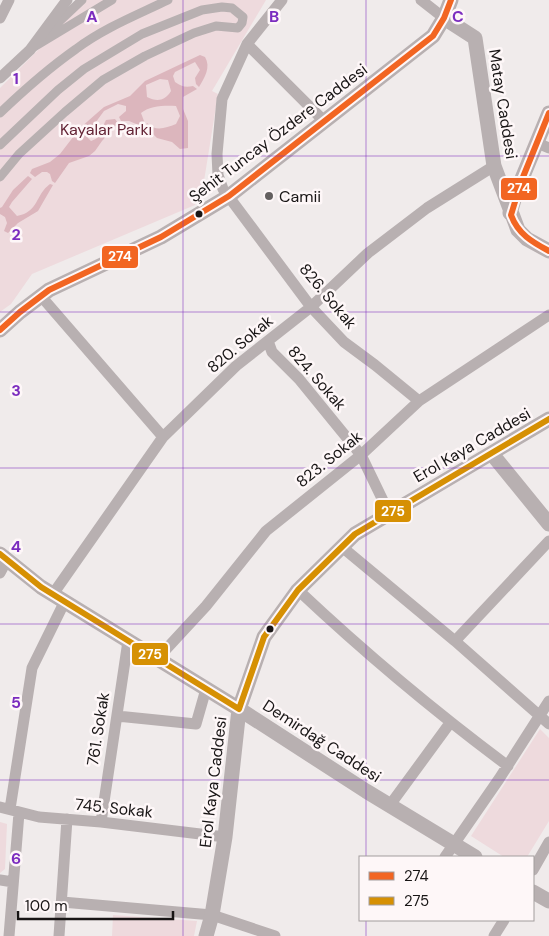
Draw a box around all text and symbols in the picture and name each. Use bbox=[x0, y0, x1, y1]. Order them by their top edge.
text: A bbox=[86, 6, 98, 27]
text: B bbox=[269, 6, 279, 27]
text: C bbox=[452, 6, 464, 27]
street label: Matay Caddesi bbox=[484, 48, 522, 160]
street label: Şehit Tuncay Özdere Caddesi bbox=[185, 59, 371, 207]
text: 1 bbox=[13, 68, 19, 89]
park label: Kayalar Parkı bbox=[60, 119, 152, 140]
line badge: 274 bbox=[500, 177, 538, 201]
text: 274 bbox=[507, 179, 531, 197]
place label: Camii bbox=[279, 186, 321, 207]
marker: Camii bbox=[263, 190, 275, 202]
unlabelled marker bbox=[194, 209, 204, 219]
text: 2 bbox=[11, 224, 21, 245]
line badge: 274 bbox=[101, 245, 139, 269]
text: 274 bbox=[108, 247, 132, 265]
street label: 826. Sokak bbox=[295, 259, 361, 333]
street label: 820. Sokak bbox=[203, 310, 277, 378]
street label: 824. Sokak bbox=[283, 341, 351, 415]
text: 3 bbox=[11, 380, 21, 401]
street label: Erol Kaya Caddesi bbox=[410, 403, 534, 487]
street label: 823. Sokak bbox=[292, 426, 366, 492]
line badge: 275 bbox=[374, 499, 412, 523]
text: 275 bbox=[381, 502, 405, 520]
text: 4 bbox=[11, 536, 21, 557]
unlabelled marker bbox=[265, 624, 275, 634]
line badge: 275 bbox=[131, 642, 169, 666]
text: 275 bbox=[138, 645, 162, 663]
street label: 761. Sokak bbox=[82, 691, 114, 767]
text: 5 bbox=[11, 692, 21, 713]
street label: Demirdağ Caddesi bbox=[259, 695, 385, 787]
street label: Erol Kaya Caddesi bbox=[195, 715, 231, 849]
street label: 745. Sokak bbox=[74, 793, 154, 823]
text: 6 bbox=[11, 848, 21, 869]
legend bbox=[359, 856, 534, 921]
text: 274 bbox=[404, 866, 429, 886]
scale bar bbox=[18, 888, 172, 920]
text: 275 bbox=[404, 891, 429, 911]
text: 100 m bbox=[25, 896, 68, 916]

